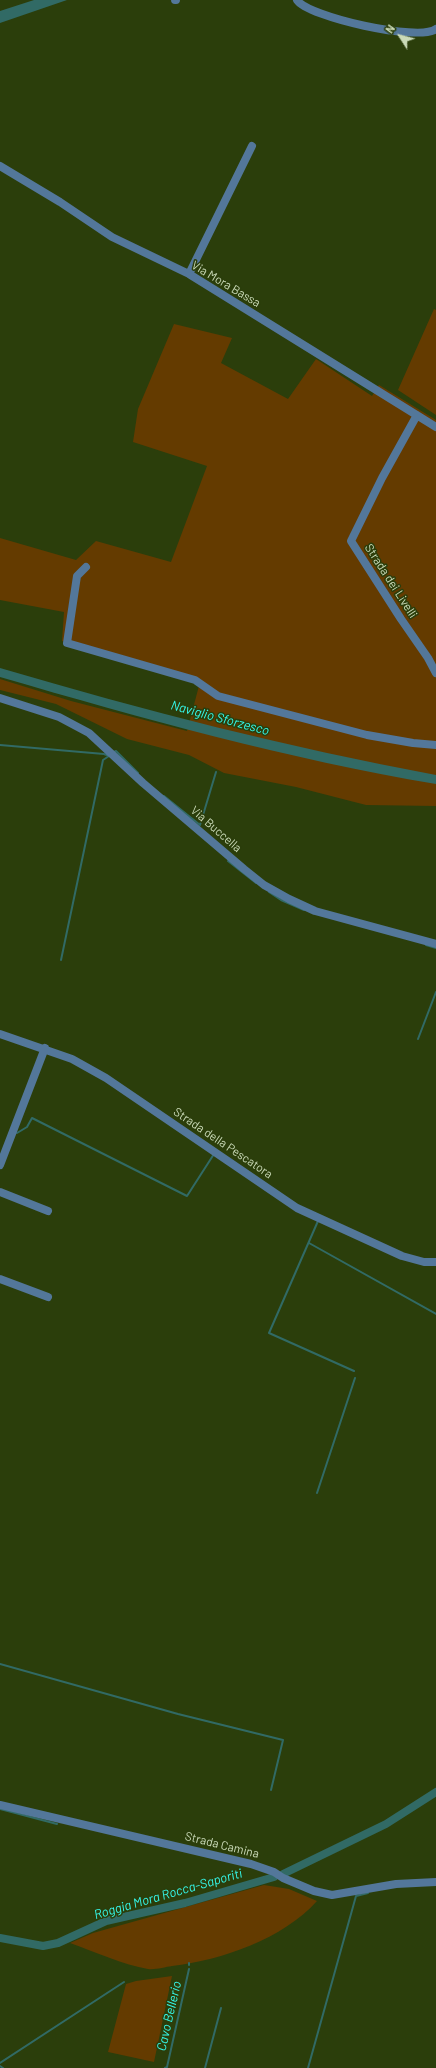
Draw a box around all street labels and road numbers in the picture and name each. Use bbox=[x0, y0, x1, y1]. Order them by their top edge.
street label: Via Mora Bassa bbox=[189, 258, 263, 310]
street label: Strada dei Livelli bbox=[362, 541, 420, 621]
street label: Via Buccella bbox=[188, 803, 244, 855]
street label: Strada della Pescatora bbox=[171, 1104, 275, 1182]
street label: Strada Camina bbox=[183, 1829, 261, 1861]

